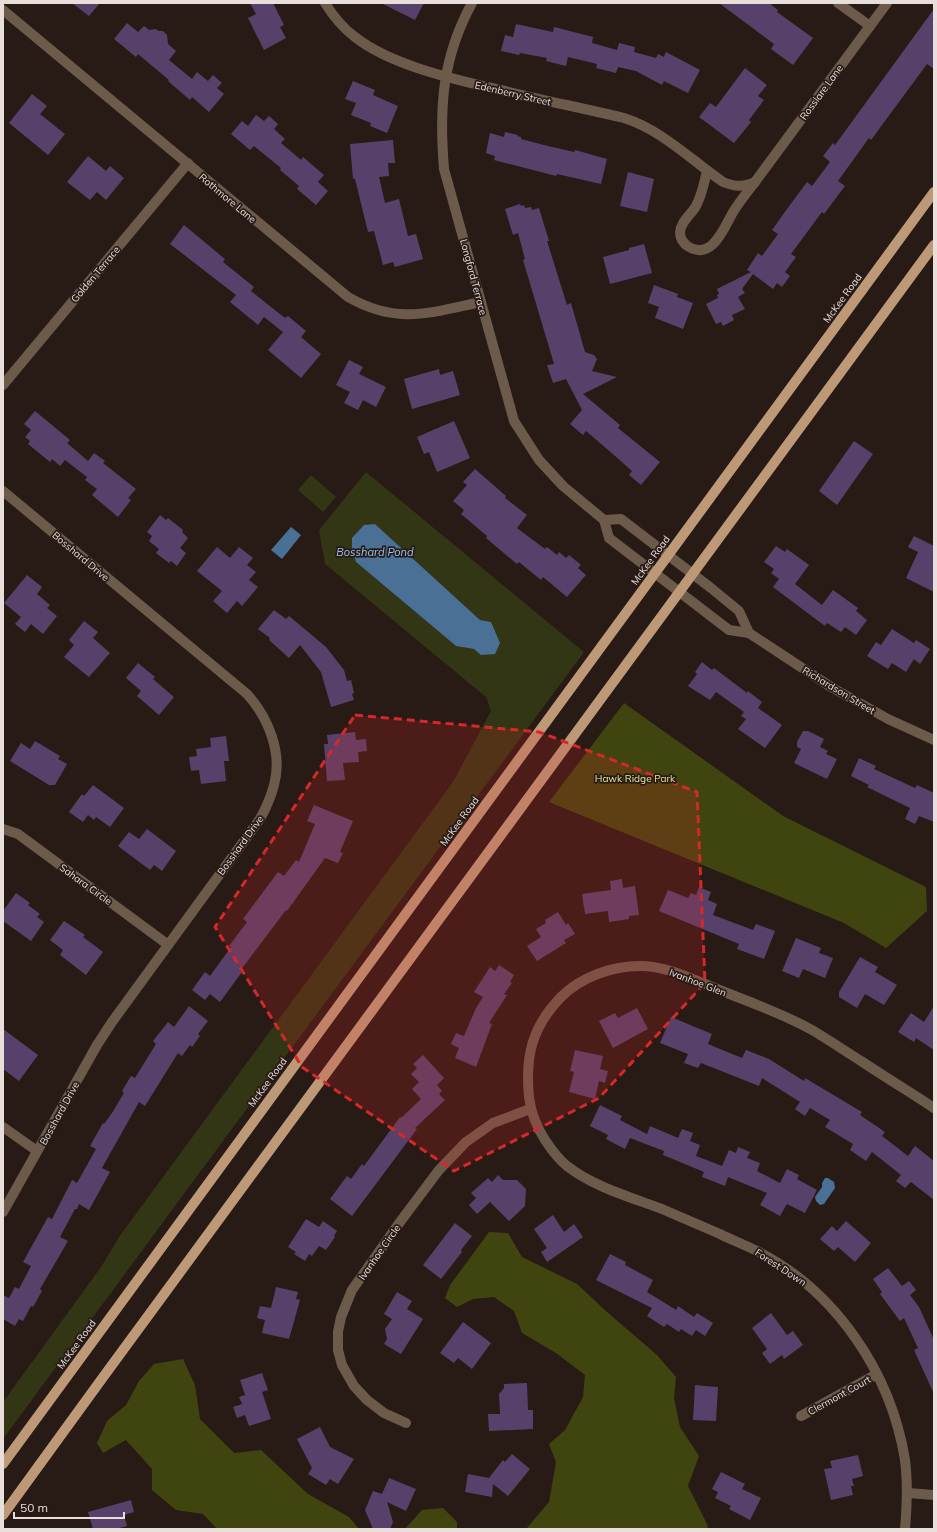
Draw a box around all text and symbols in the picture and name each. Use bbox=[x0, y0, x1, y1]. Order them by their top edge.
street label: Rosslare Lane bbox=[797, 62, 846, 122]
street label: Edenberry Street bbox=[474, 78, 553, 109]
street label: Rothmore Lane bbox=[196, 171, 259, 226]
street label: Longford Terrace bbox=[457, 238, 490, 317]
street label: Golden Terrace bbox=[68, 244, 123, 305]
street label: McKee Road bbox=[820, 271, 865, 325]
street label: Bosshard Drive bbox=[49, 529, 112, 584]
street label: McKee Road bbox=[628, 533, 673, 587]
water label: Bosshard Pond bbox=[336, 545, 414, 559]
street label: Richardson Street bbox=[800, 664, 878, 717]
park label: Hawk Ridge Park bbox=[595, 772, 676, 785]
street label: McKee Road bbox=[437, 794, 482, 848]
street label: Bosshard Drive bbox=[214, 813, 266, 878]
street label: Sahara Circle bbox=[57, 861, 115, 908]
street label: Ivanhoe Glen bbox=[667, 966, 728, 999]
street label: McKee Road bbox=[245, 1055, 290, 1109]
street label: Bosshard Drive bbox=[37, 1079, 82, 1147]
street label: Ivanhoe Circle bbox=[355, 1222, 403, 1283]
street label: Forest Down bbox=[753, 1246, 809, 1289]
street label: McKee Road bbox=[54, 1317, 99, 1371]
street label: Clermont Court bbox=[805, 1373, 873, 1418]
scale bar bbox=[14, 1494, 124, 1520]
text: 50 m bbox=[20, 1500, 48, 1515]

